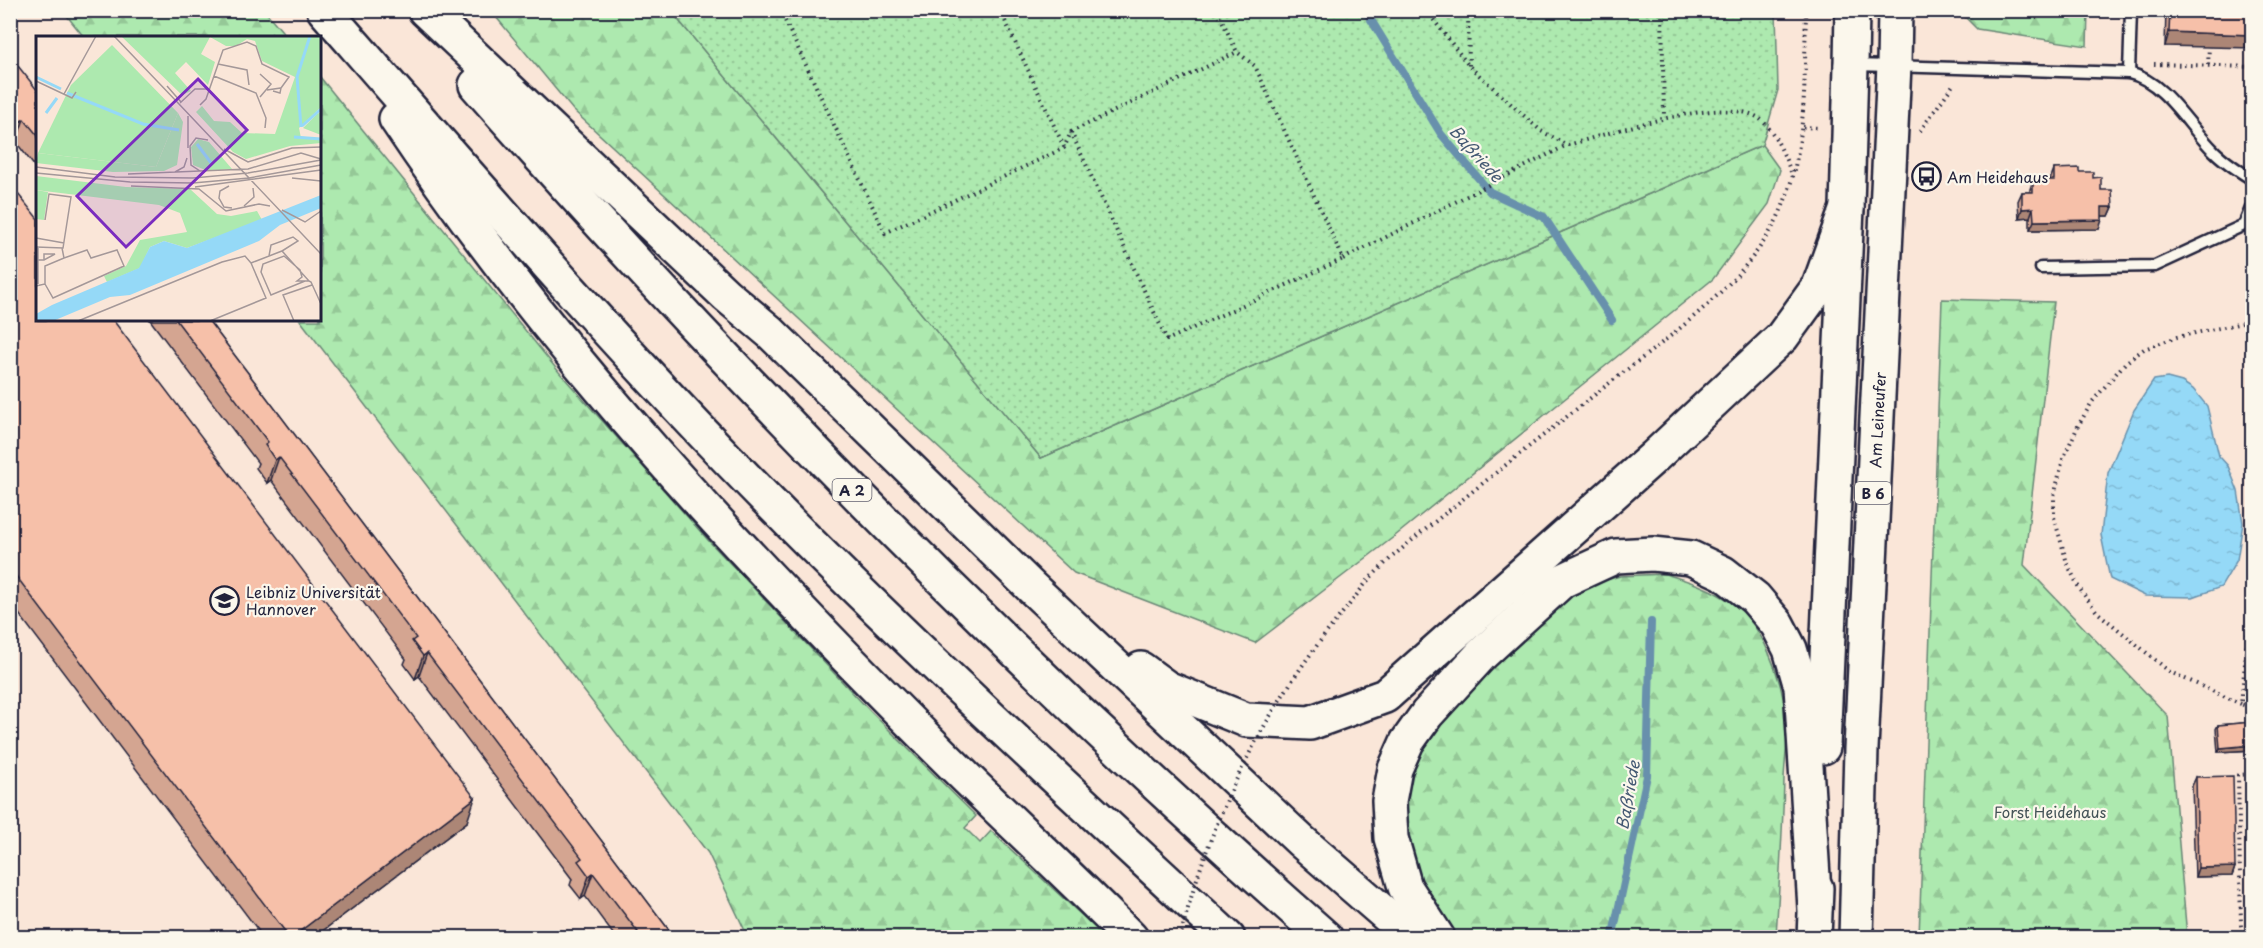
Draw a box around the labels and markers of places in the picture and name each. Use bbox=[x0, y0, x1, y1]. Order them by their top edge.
bus stop icon: Am Heidehaus bbox=[1910, 160, 1942, 192]
place label: Am Heidehaus bbox=[1947, 165, 2049, 188]
place label: Leibniz Universität Hannover bbox=[246, 580, 381, 620]
school or university icon: Leibniz Universität Hannover bbox=[209, 584, 241, 616]

